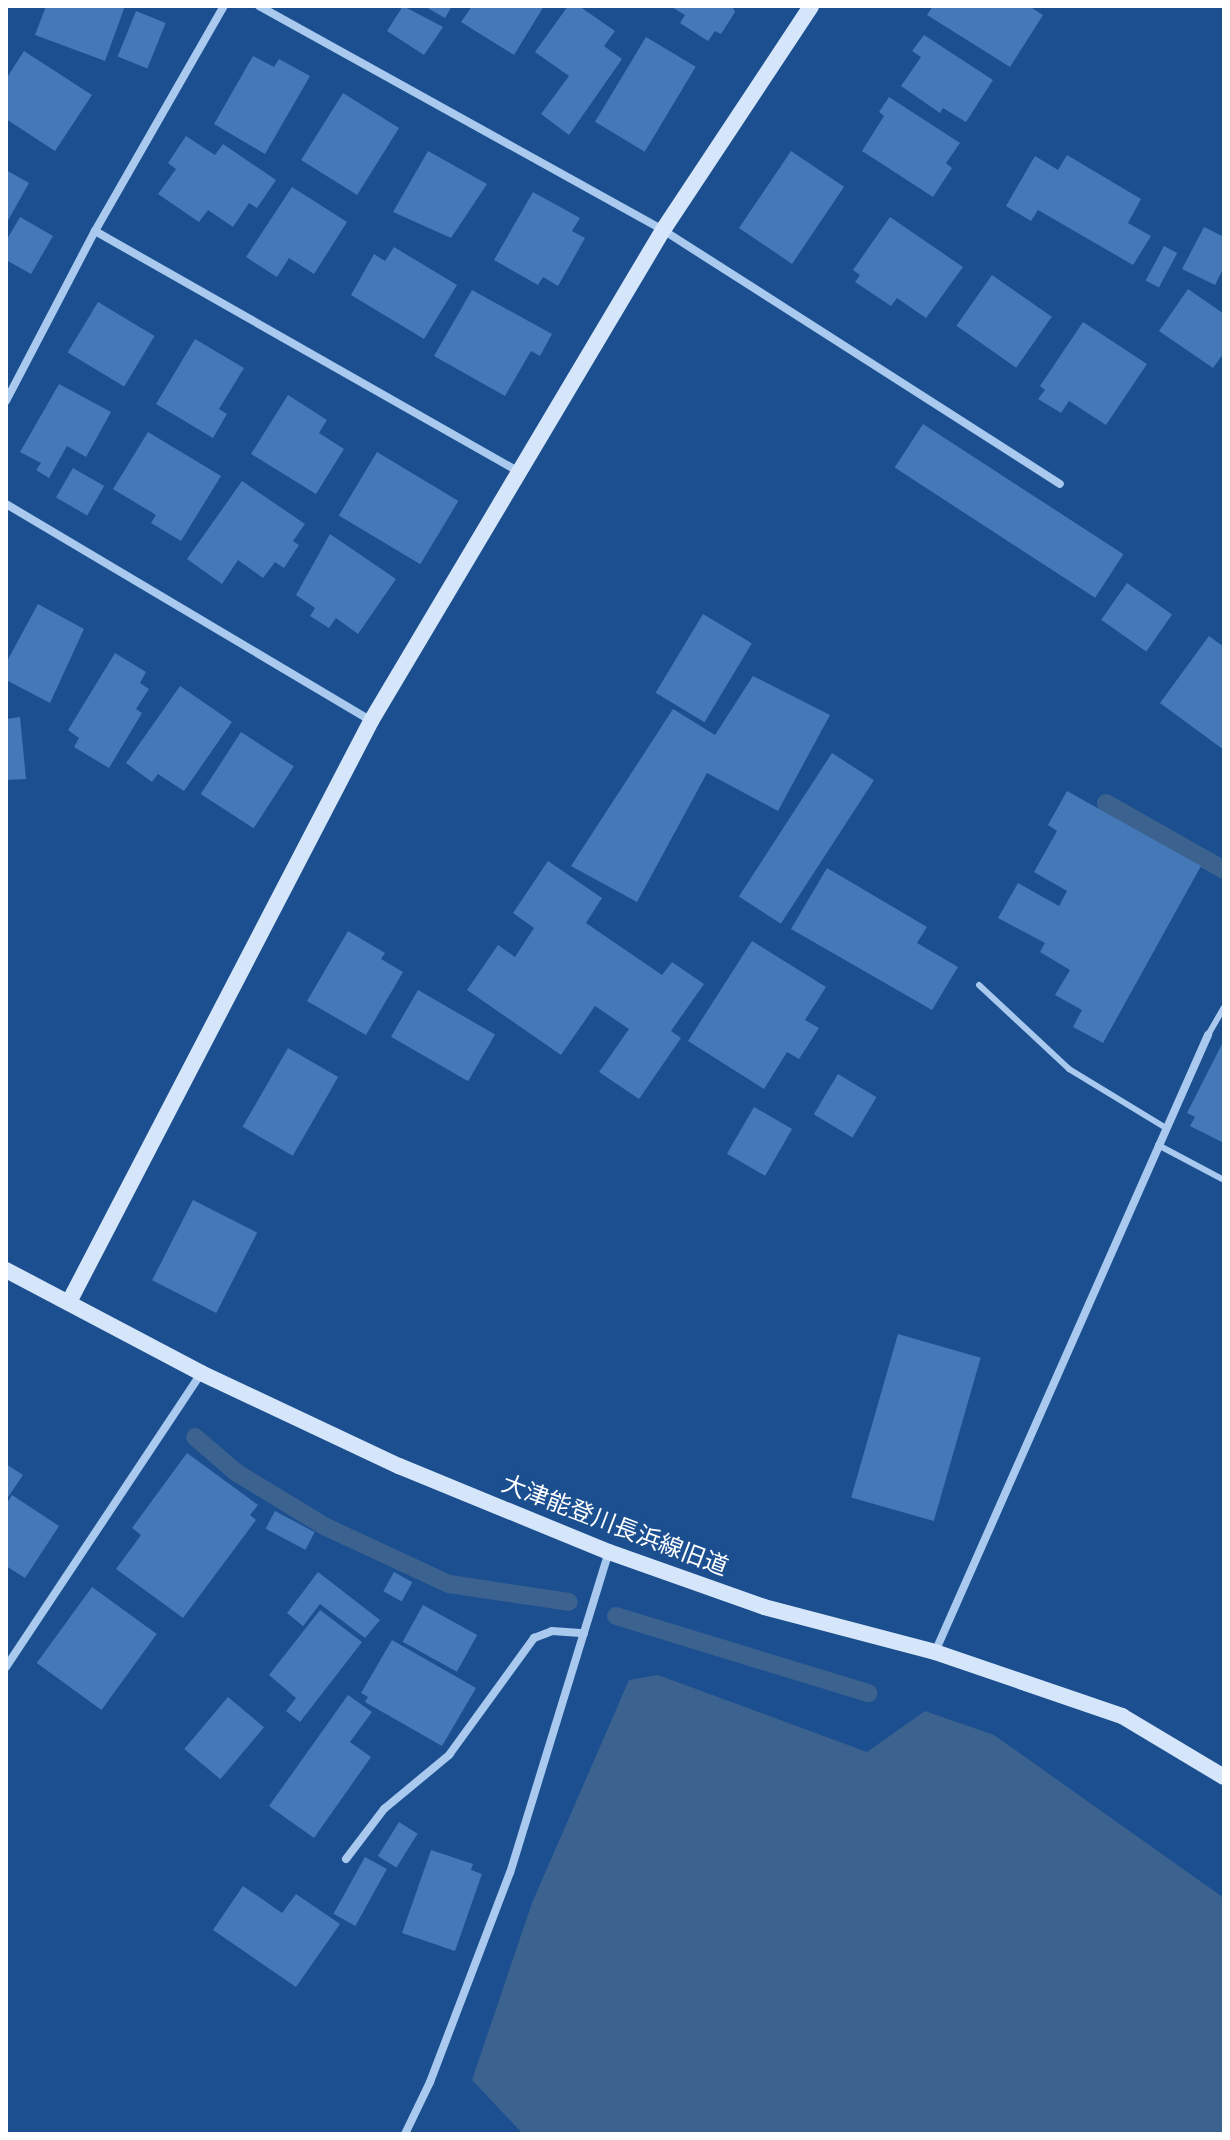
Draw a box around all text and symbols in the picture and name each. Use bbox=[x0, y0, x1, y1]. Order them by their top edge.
street label: 大津能登川長浜線旧道 bbox=[498, 1469, 732, 1581]

